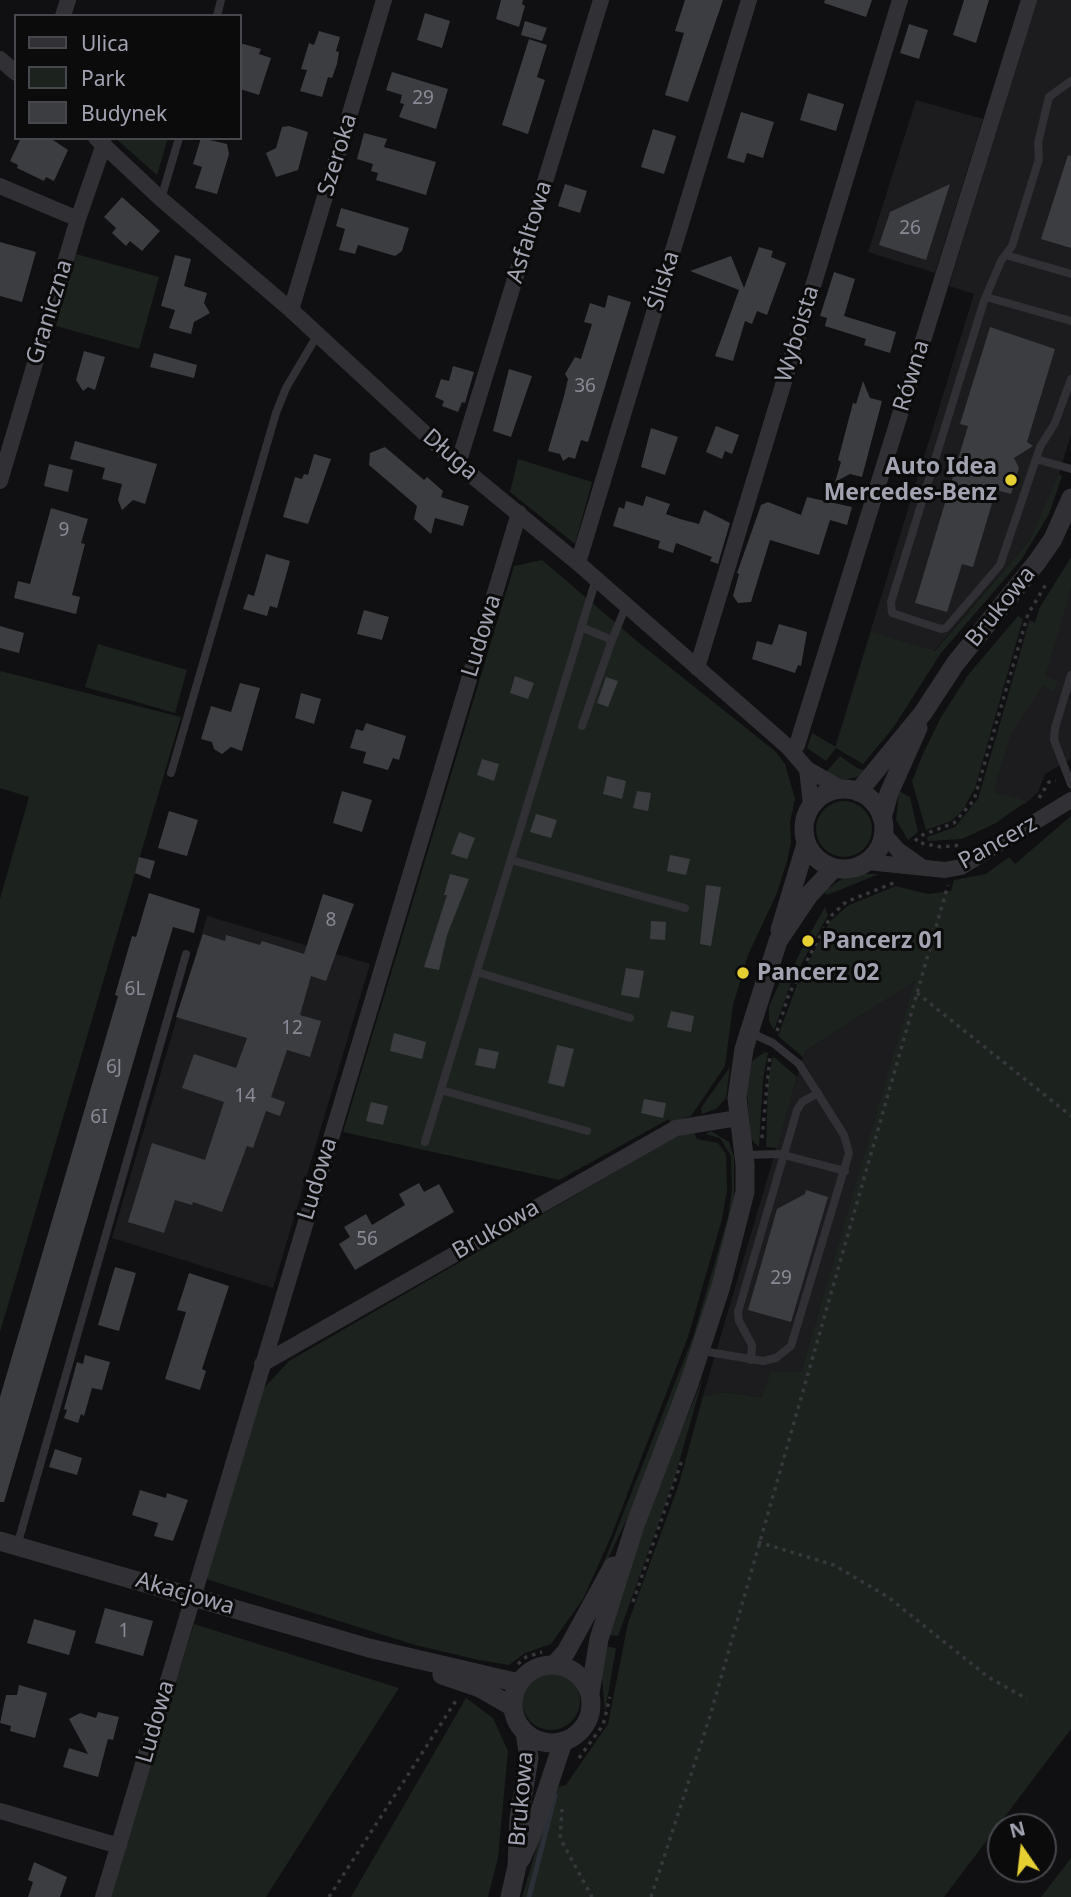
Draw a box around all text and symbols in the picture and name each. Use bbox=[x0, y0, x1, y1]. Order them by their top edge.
legend bbox=[14, 14, 242, 140]
text: Ulica bbox=[81, 29, 129, 57]
text: Park bbox=[81, 64, 125, 92]
house number: 29 bbox=[412, 88, 434, 110]
text: Budynek bbox=[81, 99, 167, 127]
street label: Szeroka bbox=[312, 111, 364, 199]
street label: Asfaltowa bbox=[501, 178, 559, 286]
house number: 26 bbox=[899, 218, 921, 240]
street label: Śliska bbox=[642, 248, 686, 314]
street label: Graniczna bbox=[21, 256, 79, 368]
street label: Wyboista bbox=[770, 282, 826, 386]
street label: Równa bbox=[888, 337, 936, 415]
house number: 36 bbox=[574, 376, 596, 398]
street label: Długa bbox=[417, 424, 483, 486]
place label: Auto Idea Mercedes-Benz bbox=[824, 453, 997, 507]
marker: Auto Idea Mercedes-Benz bbox=[1003, 472, 1019, 488]
house number: 9 bbox=[59, 520, 69, 542]
street label: Brukowa bbox=[960, 561, 1042, 653]
street label: Ludowa bbox=[456, 591, 508, 681]
street label: Pancerz bbox=[954, 810, 1042, 876]
house number: 8 bbox=[326, 910, 336, 932]
place label: Pancerz 01 bbox=[822, 927, 945, 955]
marker: Pancerz 01 bbox=[800, 933, 816, 949]
place label: Pancerz 02 bbox=[757, 959, 880, 987]
marker: Pancerz 02 bbox=[735, 965, 751, 981]
house number: 6L bbox=[125, 979, 145, 1001]
house number: 12 bbox=[281, 1018, 303, 1040]
house number: 6J bbox=[106, 1057, 122, 1079]
house number: 14 bbox=[234, 1086, 256, 1108]
house number: 6I bbox=[90, 1107, 108, 1129]
street label: Ludowa bbox=[292, 1134, 344, 1224]
street label: Brukowa bbox=[448, 1194, 544, 1266]
house number: 56 bbox=[356, 1229, 378, 1251]
house number: 29 bbox=[770, 1268, 792, 1290]
street label: Akacjowa bbox=[133, 1567, 237, 1621]
house number: 1 bbox=[119, 1621, 129, 1643]
street label: Ludowa bbox=[131, 1677, 181, 1767]
street label: Brukowa bbox=[504, 1750, 540, 1848]
north arrow bbox=[987, 1813, 1057, 1883]
text: N bbox=[1007, 1815, 1028, 1844]

